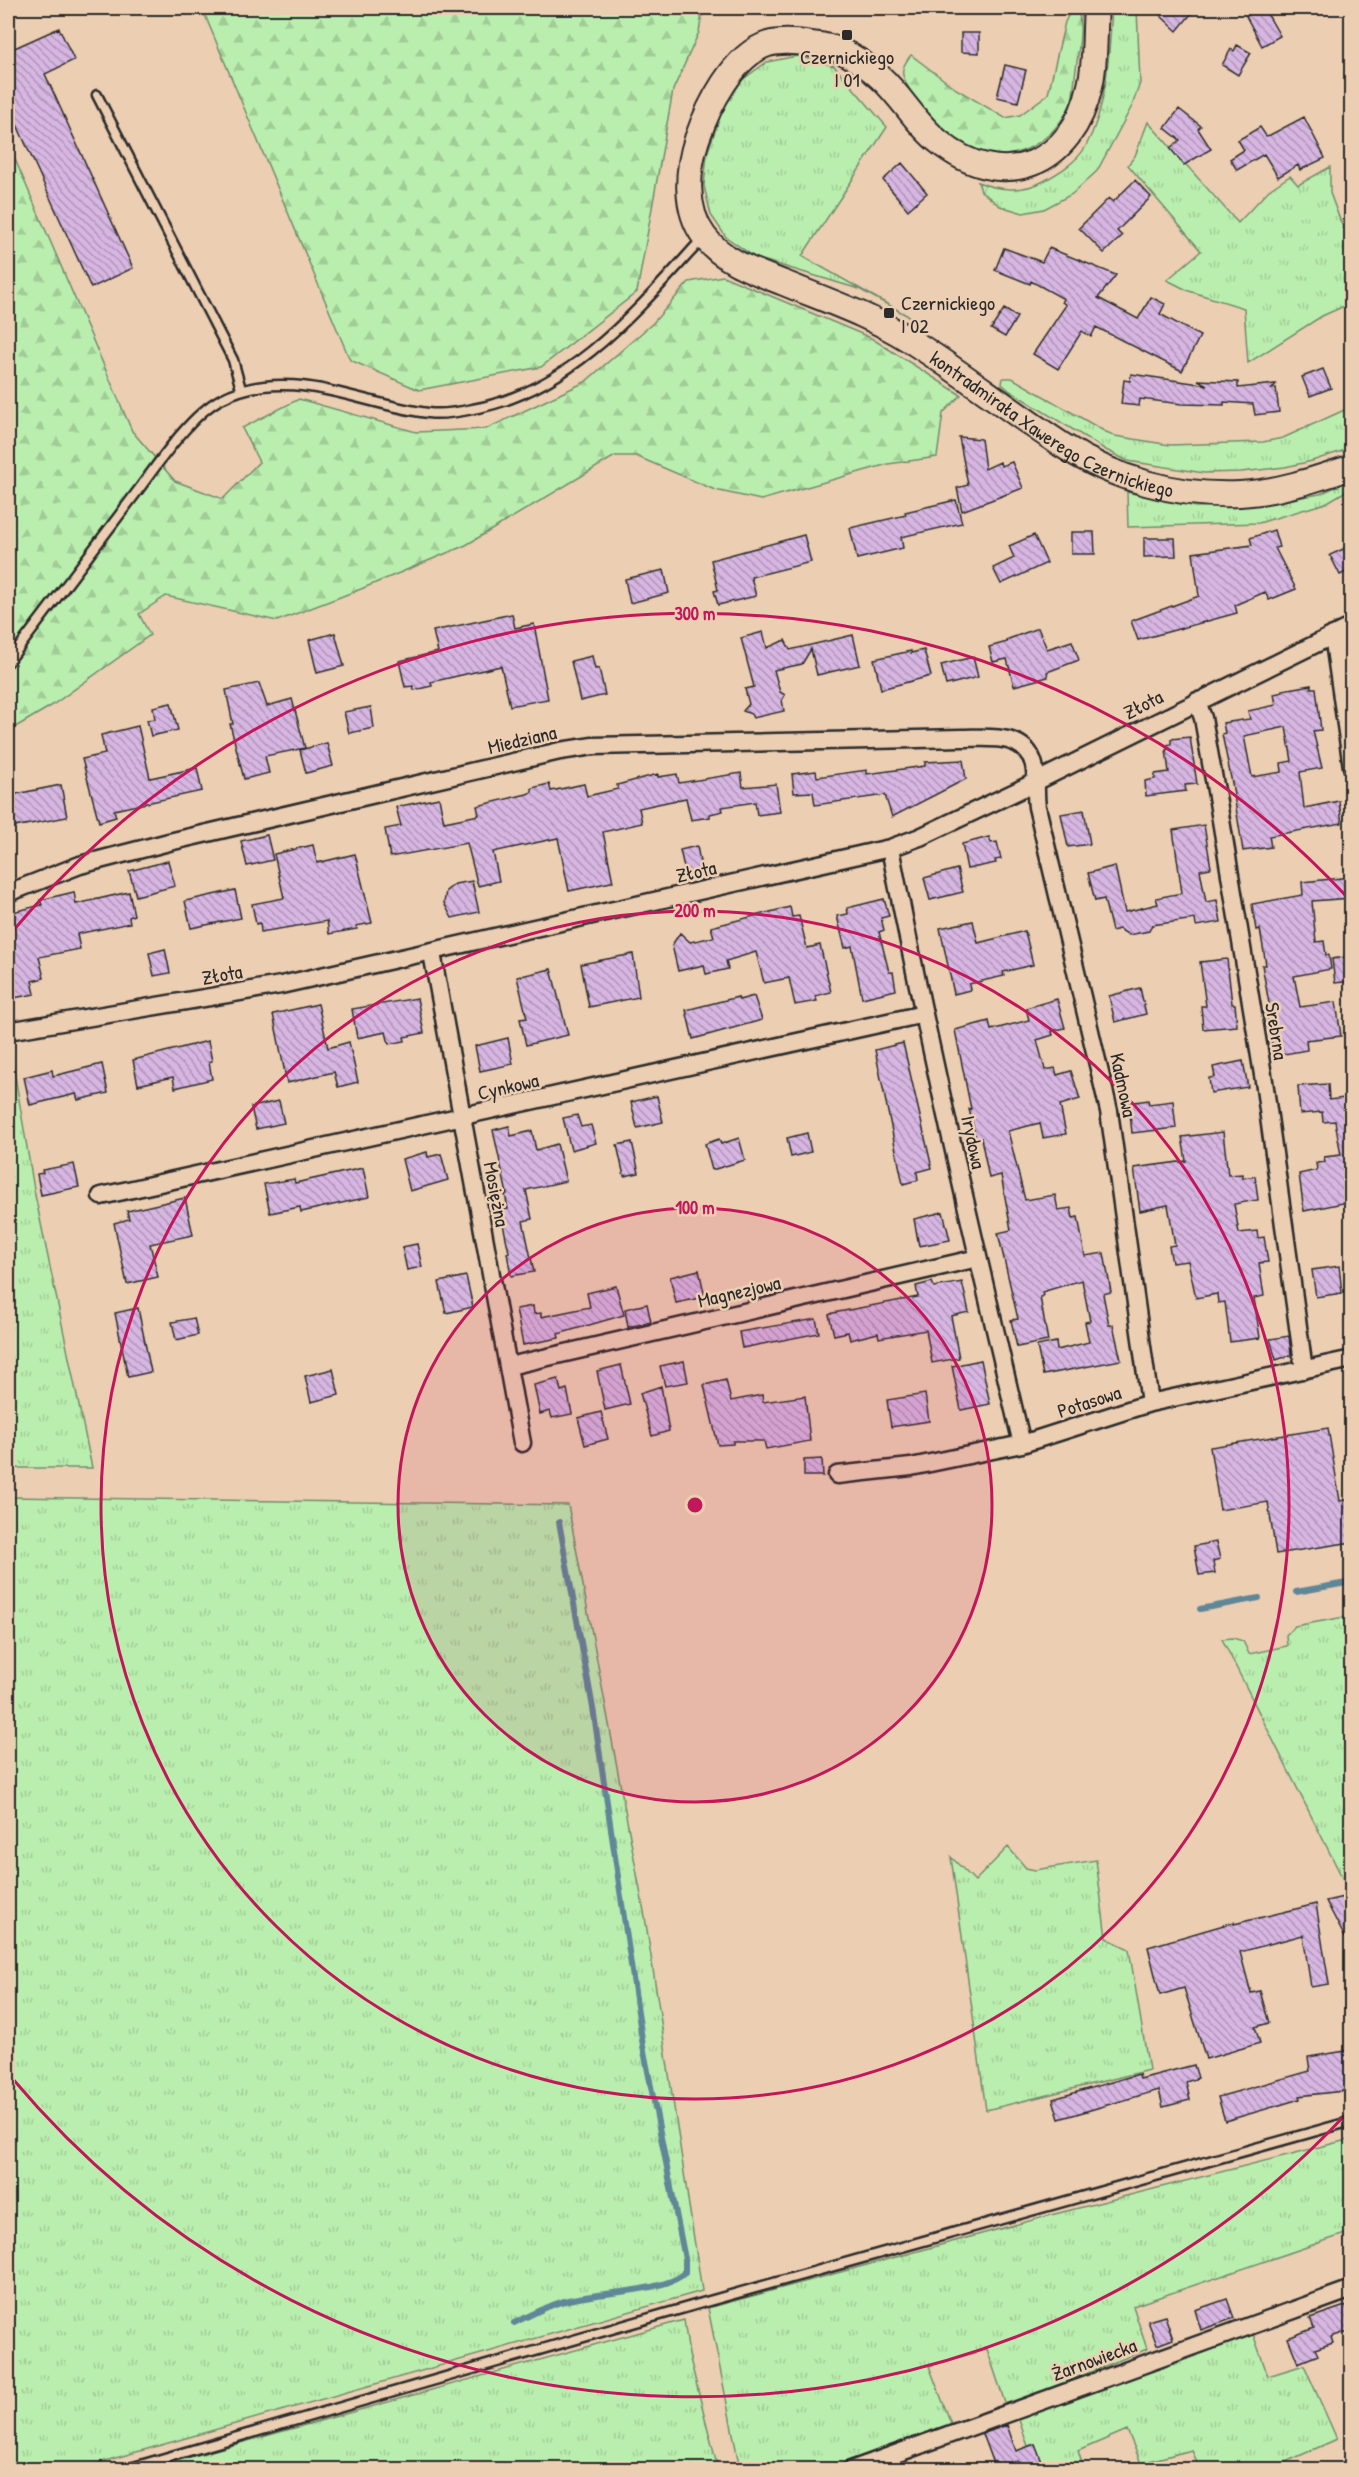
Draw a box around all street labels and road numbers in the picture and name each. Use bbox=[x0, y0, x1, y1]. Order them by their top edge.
street label: kontradmirała Xawerego Czernickiego bbox=[925, 344, 1176, 503]
street label: Złota bbox=[1119, 683, 1167, 725]
street label: Miedziana bbox=[485, 718, 559, 760]
street label: Złota bbox=[673, 853, 719, 889]
street label: Złota bbox=[200, 957, 244, 991]
street label: Srebrna bbox=[1259, 1000, 1295, 1062]
street label: Kadmowa bbox=[1104, 1050, 1144, 1120]
street label: Cynkowa bbox=[475, 1066, 541, 1106]
street label: Irydowa bbox=[955, 1113, 993, 1171]
street label: Mosiężna bbox=[477, 1159, 517, 1229]
street label: Magnezjowa bbox=[695, 1268, 783, 1314]
street label: Potasowa bbox=[1054, 1378, 1124, 1424]
street label: Żarnowiecka bbox=[1048, 2331, 1140, 2387]

